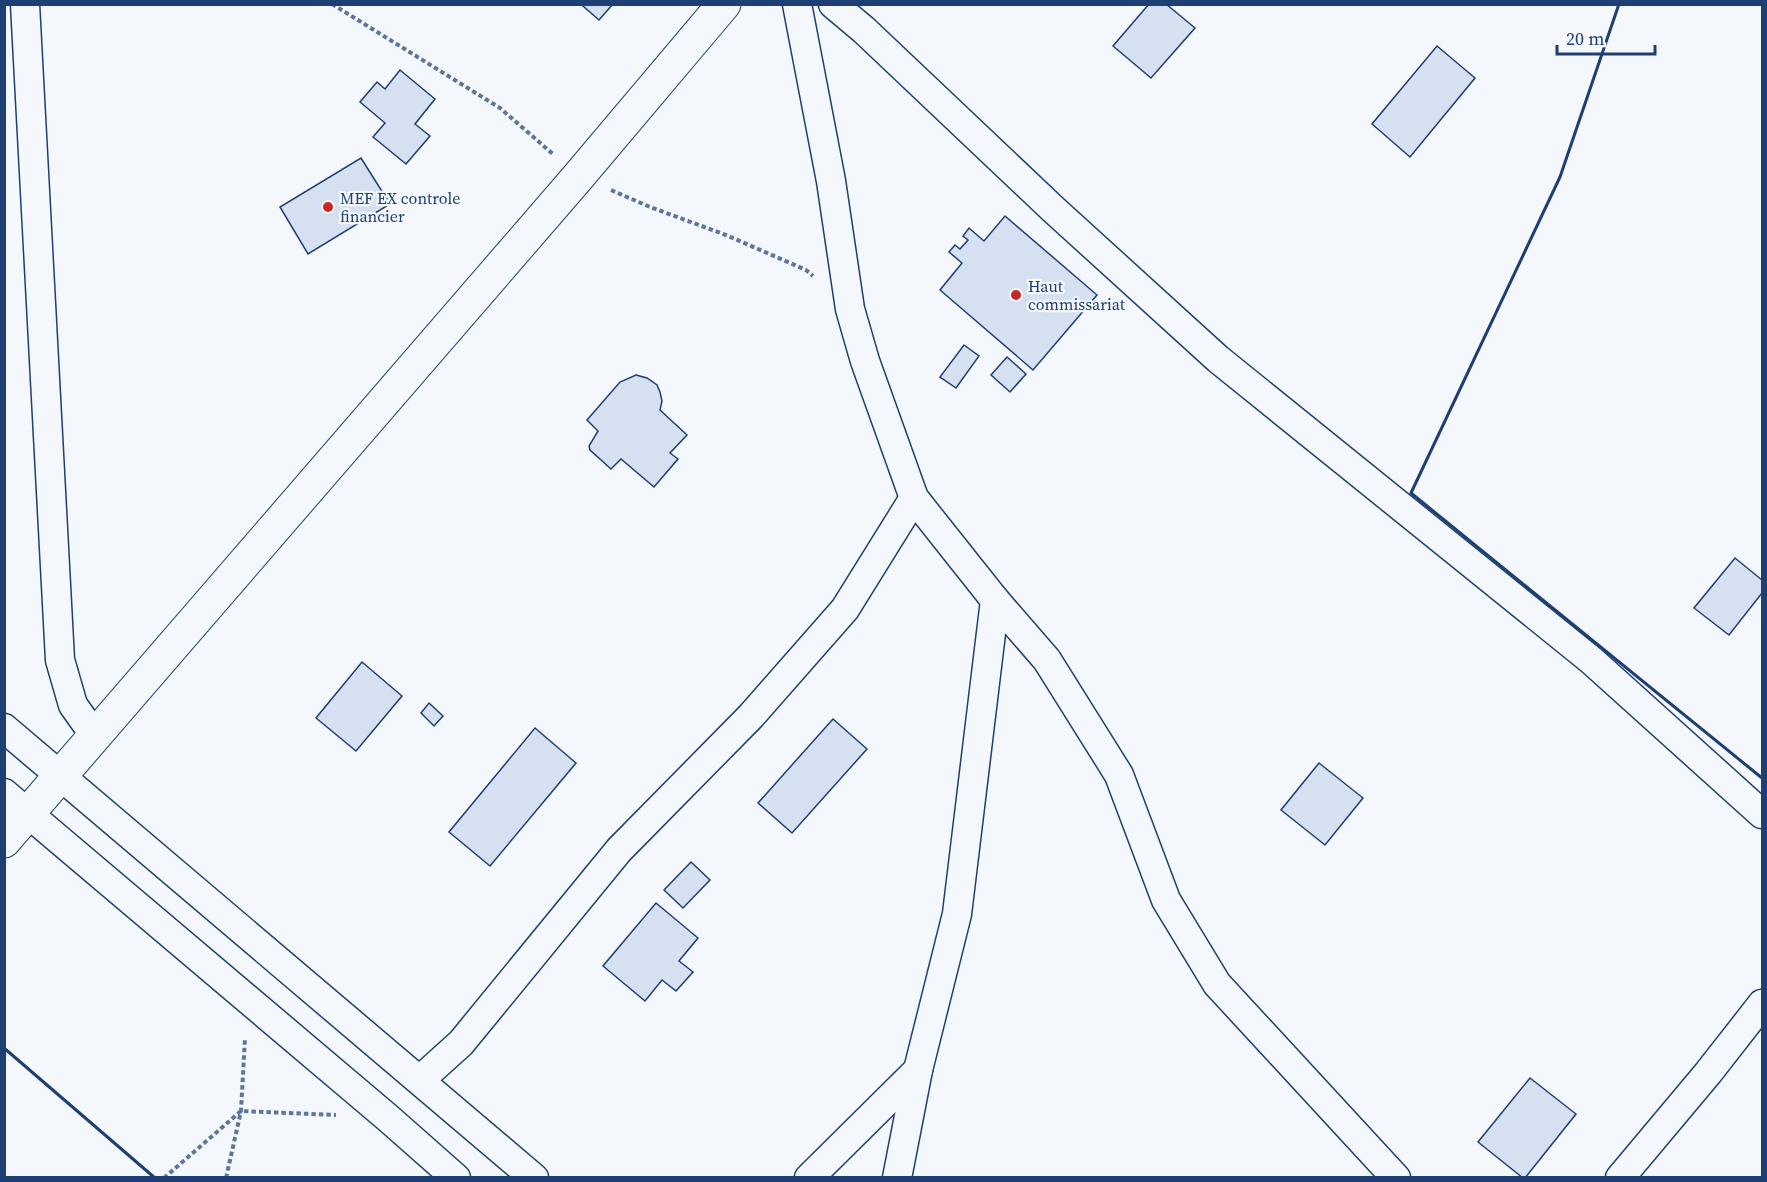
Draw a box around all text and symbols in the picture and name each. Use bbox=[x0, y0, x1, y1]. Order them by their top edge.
scale bar bbox=[1557, 18, 1654, 56]
text: 20 m bbox=[1566, 26, 1604, 51]
place label: MEF EX controle financier bbox=[340, 187, 460, 227]
marker: MEF EX controle financier bbox=[321, 200, 335, 214]
place label: Haut commissariat bbox=[1028, 275, 1126, 315]
marker: Haut commissariat bbox=[1009, 288, 1023, 302]

